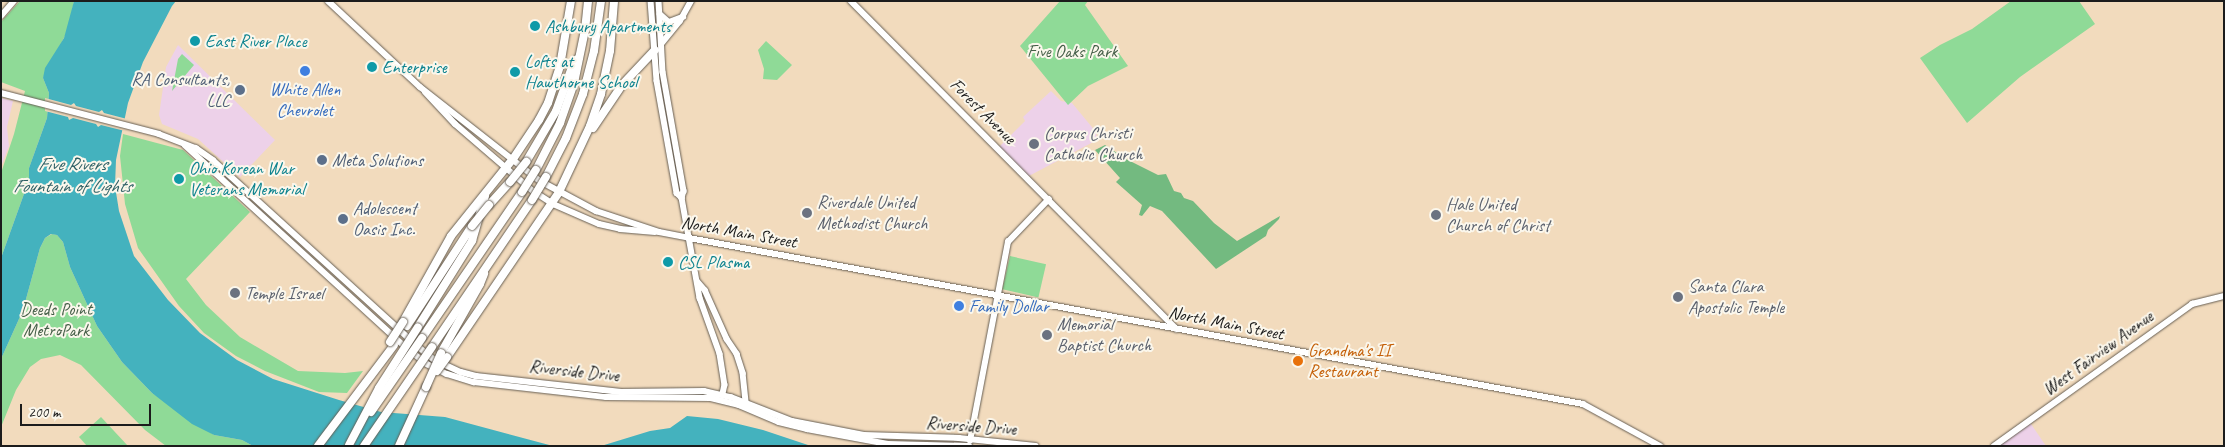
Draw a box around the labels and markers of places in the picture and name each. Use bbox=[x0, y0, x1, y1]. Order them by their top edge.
place label: Ashbury Apartments bbox=[545, 15, 672, 37]
marker: Ashbury Apartments bbox=[529, 20, 541, 32]
place label: East River Place bbox=[205, 30, 306, 52]
marker: East River Place bbox=[189, 35, 201, 47]
place label: Lofts at Hawthorne School bbox=[525, 51, 636, 94]
place label: Enterprise bbox=[382, 56, 447, 78]
marker: Enterprise bbox=[366, 61, 378, 73]
marker: White Allen Chevrolet bbox=[299, 65, 311, 77]
marker: Lofts at Hawthorne School bbox=[509, 66, 521, 78]
place label: RA Consultants, LLC bbox=[132, 69, 230, 112]
place label: White Allen Chevrolet bbox=[270, 79, 340, 122]
marker: RA Consultants, LLC bbox=[234, 84, 246, 96]
place label: Corpus Christi Catholic Church bbox=[1044, 123, 1143, 166]
marker: Corpus Christi Catholic Church bbox=[1028, 138, 1040, 150]
place label: Meta Solutions bbox=[332, 149, 423, 171]
marker: Meta Solutions bbox=[316, 154, 328, 166]
place label: Ohio Korean War Veterans Memorial bbox=[189, 158, 303, 200]
marker: Ohio Korean War Veterans Memorial bbox=[173, 173, 185, 185]
place label: Riverdale United Methodist Church bbox=[817, 192, 928, 234]
place label: Hale United Church of Christ bbox=[1446, 194, 1550, 236]
place label: Adolescent Oasis Inc. bbox=[353, 198, 417, 240]
marker: Riverdale United Methodist Church bbox=[801, 207, 813, 219]
marker: Hale United Church of Christ bbox=[1430, 209, 1442, 221]
marker: Adolescent Oasis Inc. bbox=[337, 213, 349, 225]
place label: CSL Plasma bbox=[678, 251, 749, 273]
marker: CSL Plasma bbox=[662, 256, 674, 268]
place label: Santa Clara Apostolic Temple bbox=[1688, 276, 1784, 318]
place label: Temple Israel bbox=[245, 282, 324, 304]
marker: Temple Israel bbox=[229, 287, 241, 299]
marker: Santa Clara Apostolic Temple bbox=[1672, 291, 1684, 303]
place label: Family Dollar bbox=[969, 295, 1048, 317]
marker: Family Dollar bbox=[953, 300, 965, 312]
place label: Memorial Baptist Church bbox=[1057, 314, 1152, 356]
marker: Memorial Baptist Church bbox=[1041, 329, 1053, 341]
place label: Grandma's II Restaurant bbox=[1308, 340, 1391, 382]
marker: Grandma's II Restaurant bbox=[1292, 355, 1304, 367]

